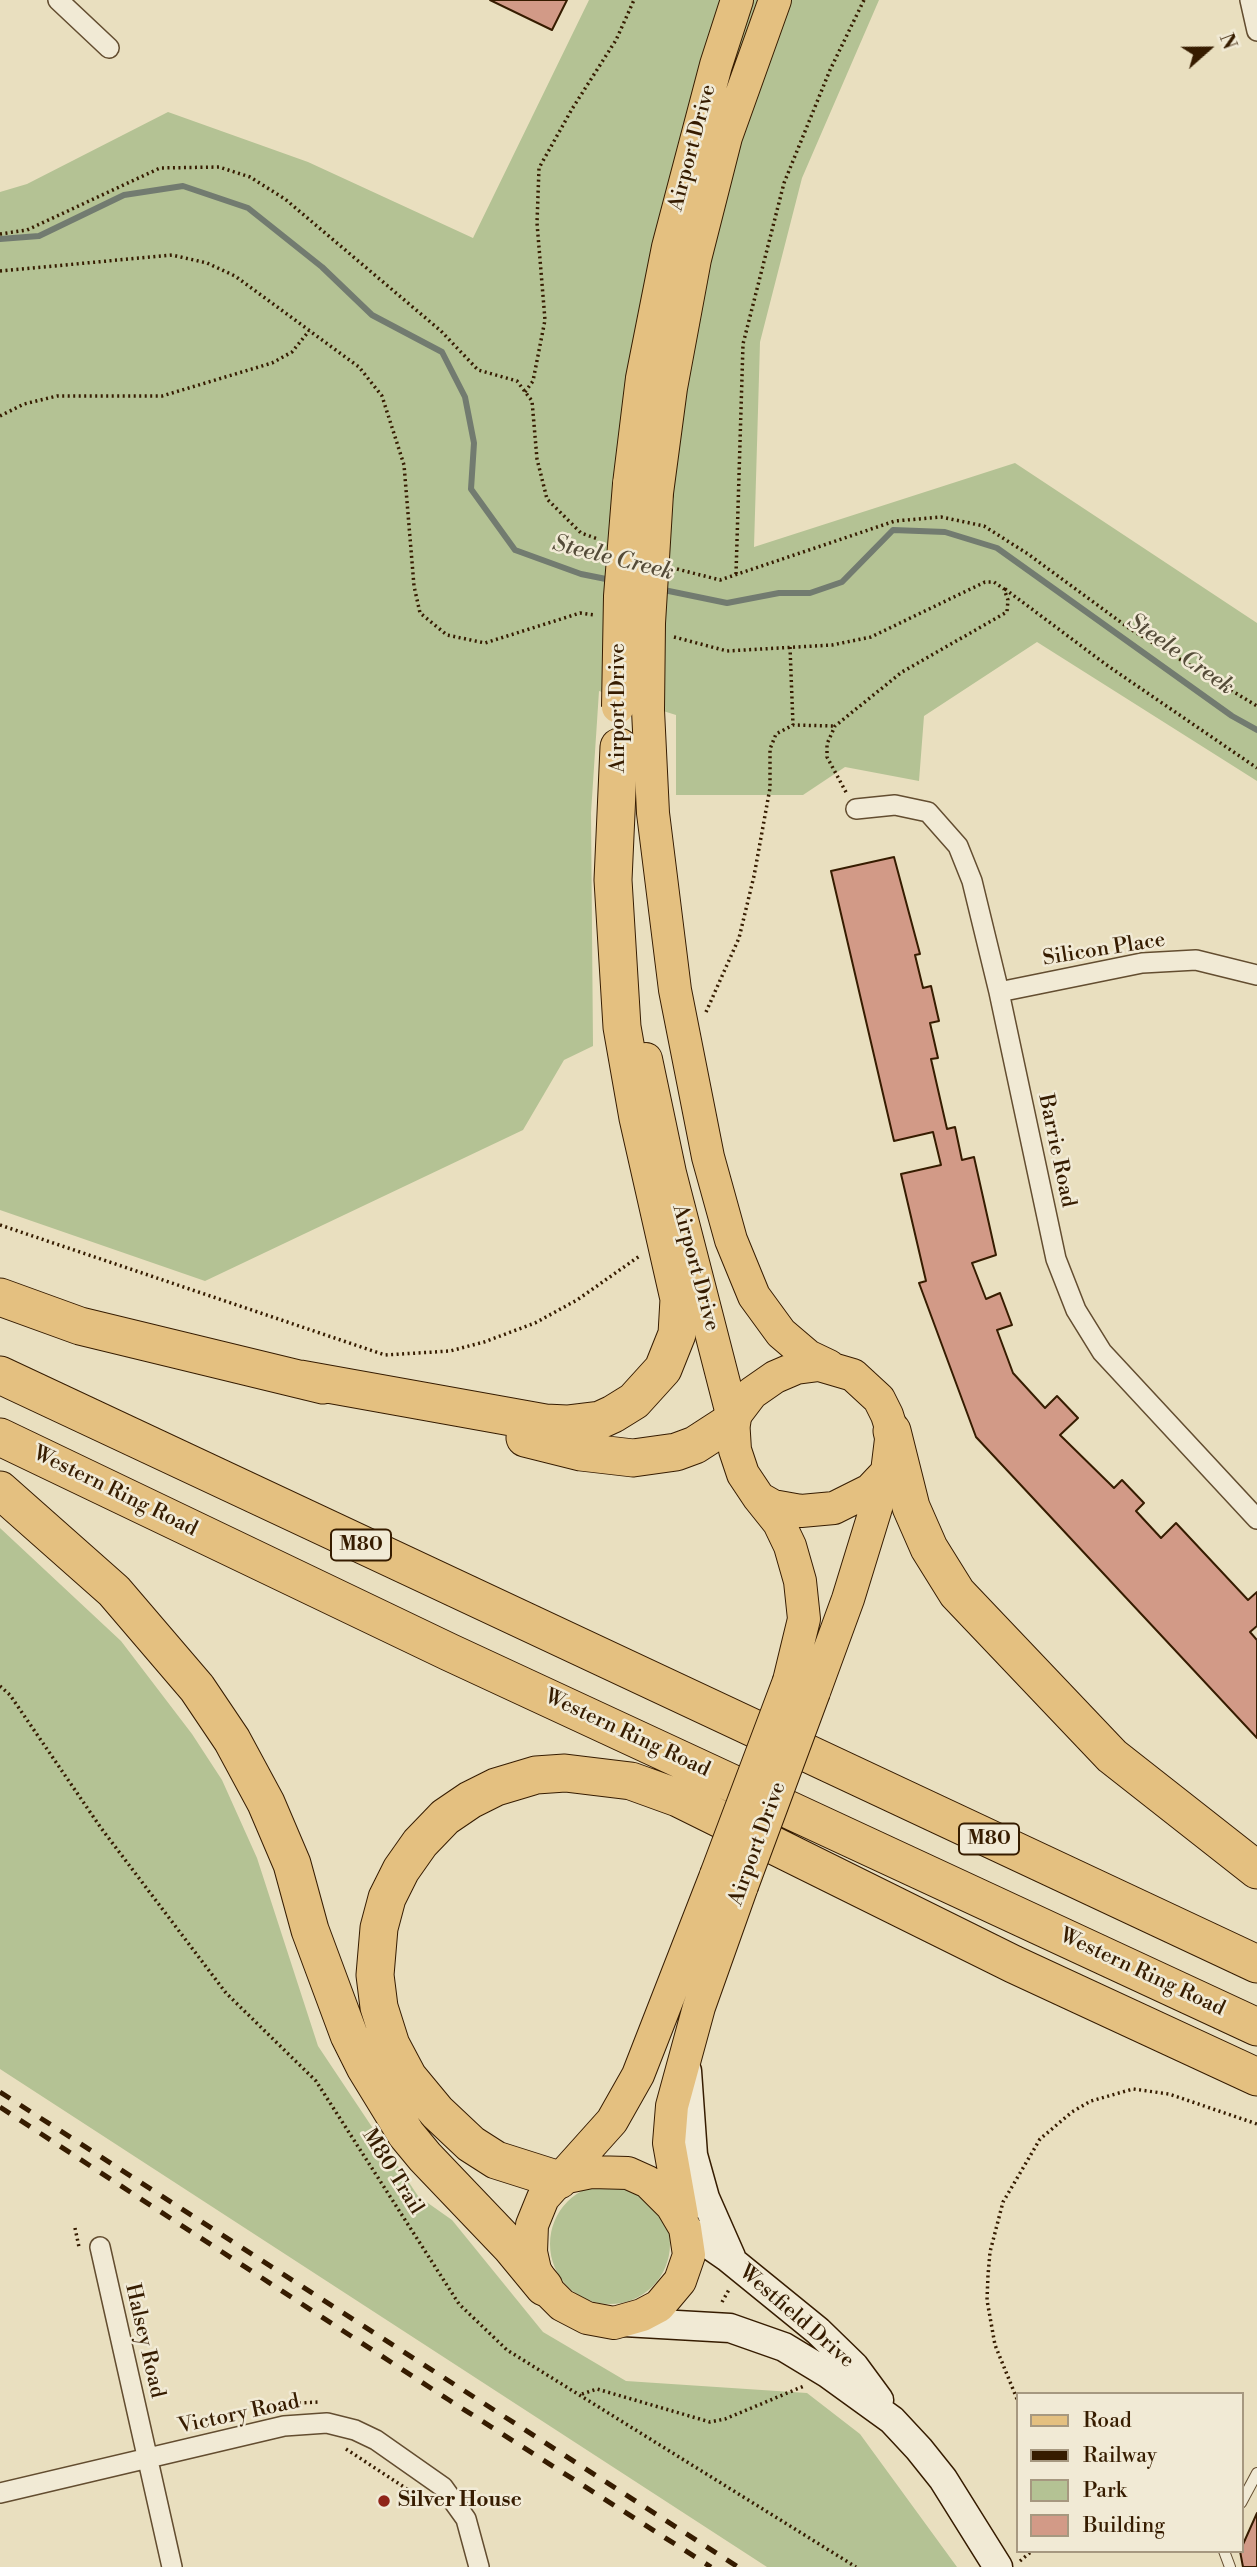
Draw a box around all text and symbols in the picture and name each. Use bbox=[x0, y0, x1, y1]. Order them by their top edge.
north arrow bbox=[1173, 14, 1243, 84]
text: N bbox=[1214, 30, 1242, 53]
street label: Airport Drive bbox=[664, 82, 722, 214]
water label: Steele Creek bbox=[550, 531, 676, 587]
water label: Steele Creek bbox=[1121, 608, 1239, 702]
street label: Airport Drive bbox=[606, 643, 632, 773]
street label: Silicon Place bbox=[1041, 928, 1167, 972]
street label: Barrie Road bbox=[1032, 1092, 1080, 1210]
street label: Airport Drive bbox=[666, 1202, 724, 1334]
street label: Western Ring Road bbox=[29, 1441, 201, 1543]
road number: M80 bbox=[331, 1530, 391, 1560]
street label: Western Ring Road bbox=[540, 1685, 714, 1783]
street label: Airport Drive bbox=[724, 1779, 792, 1909]
road number: M80 bbox=[959, 1824, 1019, 1854]
street label: Western Ring Road bbox=[1055, 1924, 1229, 2022]
street label: M80 Trail bbox=[356, 2124, 428, 2220]
street label: Westfield Drive bbox=[733, 2260, 859, 2374]
street label: Halsey Road bbox=[119, 2281, 169, 2401]
street label: Victory Road bbox=[176, 2390, 302, 2440]
legend bbox=[1016, 2392, 1243, 2553]
text: Road bbox=[1083, 2408, 1132, 2434]
text: Railway bbox=[1083, 2443, 1157, 2469]
text: Park bbox=[1083, 2478, 1127, 2504]
place label: Silver House bbox=[398, 2488, 522, 2514]
marker: Silver House bbox=[376, 2493, 392, 2509]
text: Building bbox=[1083, 2513, 1165, 2539]

